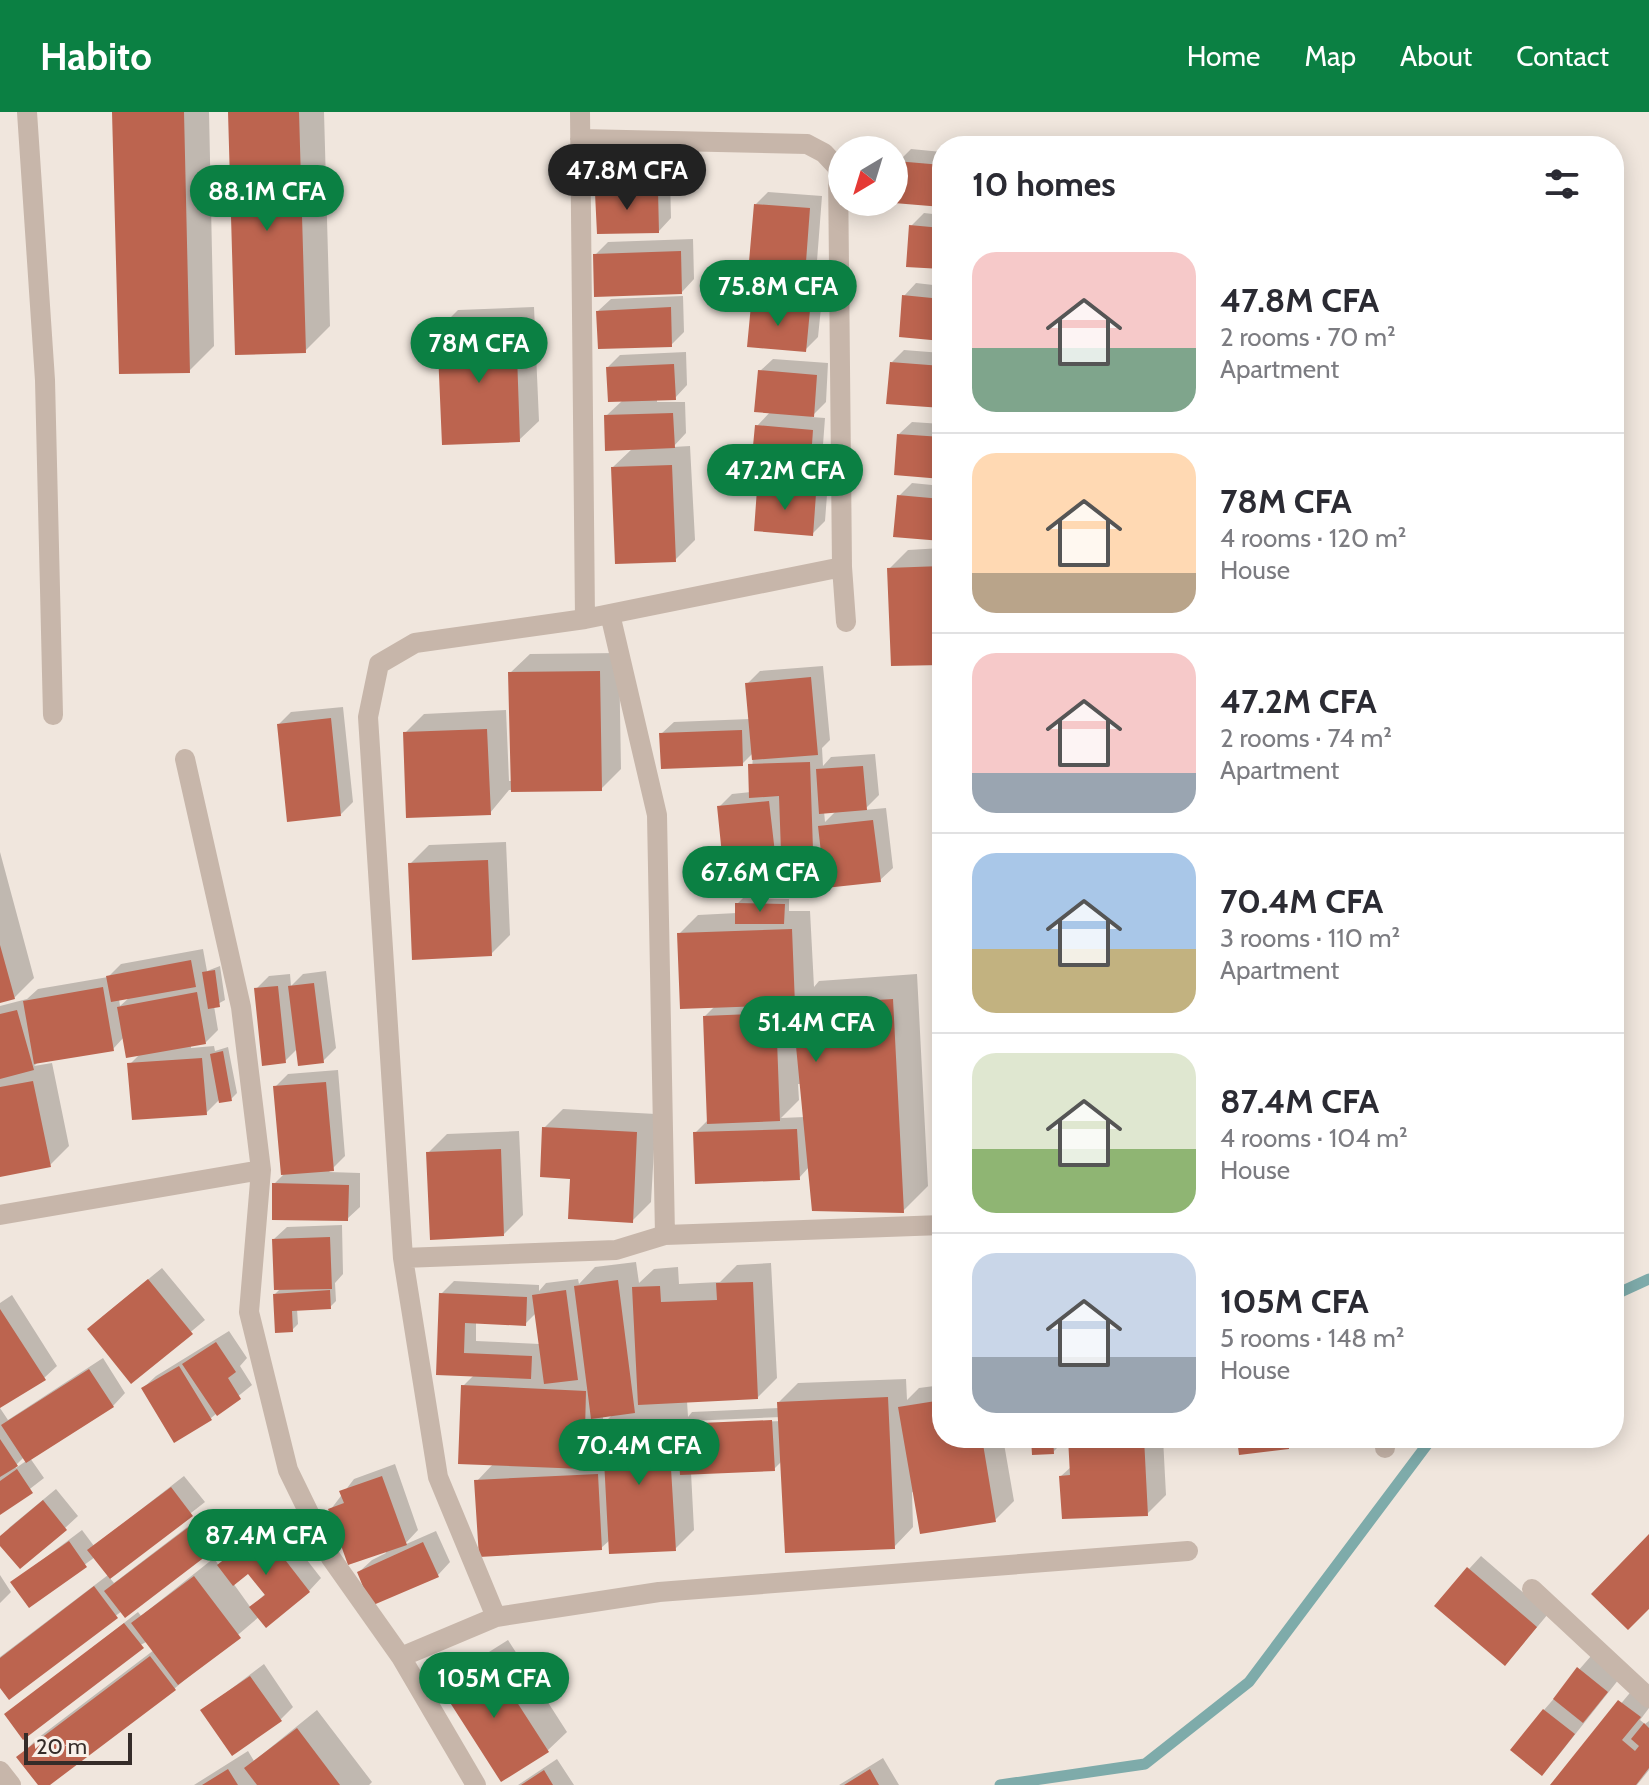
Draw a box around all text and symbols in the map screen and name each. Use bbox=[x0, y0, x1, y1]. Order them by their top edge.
text: Habito bbox=[40, 33, 152, 80]
text: Home bbox=[1187, 39, 1260, 73]
text: Map bbox=[1304, 39, 1356, 73]
text: About bbox=[1400, 39, 1472, 73]
text: Contact bbox=[1516, 39, 1609, 73]
north arrow bbox=[828, 136, 908, 216]
map controls bbox=[828, 136, 908, 216]
pin: 47.8M CFA bbox=[535, 144, 719, 212]
text: 47.8M CFA bbox=[566, 154, 688, 186]
icon: filters bbox=[1540, 162, 1584, 206]
text: 10 homes bbox=[972, 163, 1116, 205]
pin: 88.1M CFA bbox=[175, 165, 359, 233]
text: 88.1M CFA bbox=[208, 175, 326, 207]
pin: 75.8M CFA bbox=[686, 260, 870, 328]
text: 75.8M CFA bbox=[718, 270, 838, 302]
text: 47.8M CFA bbox=[1220, 279, 1379, 321]
icon: home bbox=[1036, 284, 1132, 380]
pin: 78M CFA bbox=[405, 317, 553, 385]
text: 2 rooms · 70 m² bbox=[1220, 321, 1396, 353]
text: 78M CFA bbox=[429, 327, 529, 359]
text: Apartment bbox=[1220, 353, 1339, 385]
pin: 47.2M CFA bbox=[693, 444, 877, 512]
text: 47.2M CFA bbox=[725, 454, 845, 486]
text: 78M CFA bbox=[1220, 480, 1352, 522]
icon: home bbox=[1036, 485, 1132, 581]
text: 4 rooms · 120 m² bbox=[1220, 522, 1406, 554]
text: House bbox=[1220, 554, 1290, 586]
text: 47.2M CFA bbox=[1220, 680, 1377, 722]
icon: home bbox=[1036, 685, 1132, 781]
text: 2 rooms · 74 m² bbox=[1220, 722, 1392, 754]
text: Apartment bbox=[1220, 754, 1339, 786]
pin: 67.6M CFA bbox=[668, 846, 852, 914]
text: 67.6M CFA bbox=[700, 856, 820, 888]
text: 70.4M CFA bbox=[1220, 880, 1383, 922]
icon: home bbox=[1036, 885, 1132, 981]
text: 3 rooms · 110 m² bbox=[1220, 922, 1400, 954]
text: Apartment bbox=[1220, 954, 1339, 986]
pin: 51.4M CFA bbox=[724, 996, 908, 1064]
text: 51.4M CFA bbox=[757, 1006, 875, 1038]
text: 87.4M CFA bbox=[1220, 1080, 1379, 1122]
icon: home bbox=[1036, 1085, 1132, 1181]
text: 4 rooms · 104 m² bbox=[1220, 1122, 1408, 1154]
text: House bbox=[1220, 1154, 1290, 1186]
text: 105M CFA bbox=[1220, 1280, 1369, 1322]
icon: home bbox=[1036, 1285, 1132, 1381]
text: 5 rooms · 148 m² bbox=[1220, 1322, 1404, 1354]
text: House bbox=[1220, 1354, 1290, 1386]
pin: 70.4M CFA bbox=[547, 1419, 731, 1487]
text: 70.4M CFA bbox=[577, 1429, 701, 1461]
pin: 87.4M CFA bbox=[174, 1509, 358, 1577]
text: 87.4M CFA bbox=[205, 1519, 327, 1551]
pin: 105M CFA bbox=[411, 1652, 577, 1720]
text: 105M CFA bbox=[437, 1662, 551, 1694]
scale bar bbox=[24, 1729, 132, 1765]
text: 20 m bbox=[36, 1733, 87, 1760]

